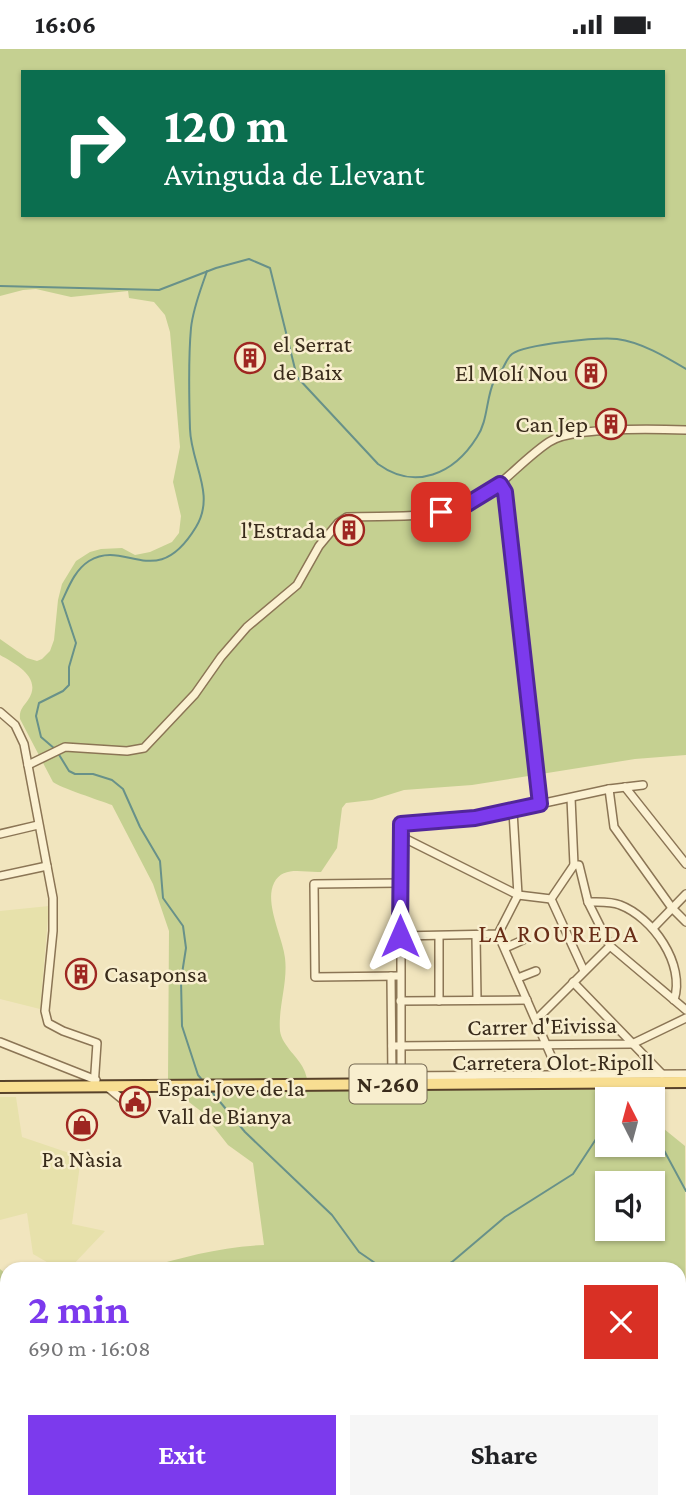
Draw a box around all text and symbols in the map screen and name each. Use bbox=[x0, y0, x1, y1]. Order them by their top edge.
text: 16:06 bbox=[35, 10, 96, 39]
icon: right bbox=[49, 98, 140, 189]
text: 120 m bbox=[164, 98, 288, 153]
text: Avinguda de Llevant bbox=[164, 156, 424, 192]
place label: el Serrat de Baix bbox=[273, 330, 353, 385]
building icon: el Serrat de Baix bbox=[233, 341, 267, 375]
building icon: El Molí Nou bbox=[574, 356, 608, 390]
place label: El Molí Nou bbox=[455, 359, 568, 386]
building icon: Can Jep bbox=[594, 407, 628, 441]
place label: Can Jep bbox=[515, 410, 588, 437]
pin bbox=[411, 482, 471, 542]
icon: arrive bbox=[422, 493, 460, 531]
building icon: l'Estrada bbox=[332, 513, 366, 547]
place label: l'Estrada bbox=[241, 516, 326, 543]
position arrow bbox=[363, 899, 437, 973]
district label: LA ROUREDA bbox=[478, 919, 640, 948]
building icon: Casaponsa bbox=[64, 957, 98, 991]
place label: Casaponsa bbox=[104, 960, 208, 987]
street label: Carrer d'Eivissa bbox=[467, 1011, 617, 1040]
street label: Carretera Olot-Ripoll bbox=[452, 1048, 654, 1075]
road number: N-260 bbox=[350, 1065, 426, 1103]
place label: Espai Jove de la Vall de Bianya bbox=[158, 1074, 305, 1129]
public building icon: Espai Jove de la Vall de Bianya bbox=[118, 1085, 152, 1119]
north arrow bbox=[595, 1087, 665, 1157]
map controls bbox=[595, 1087, 665, 1241]
shop icon: Pa Nàsia bbox=[65, 1108, 99, 1142]
place label: Pa Nàsia bbox=[42, 1145, 122, 1172]
button: sound bbox=[595, 1171, 665, 1241]
text: 2 min bbox=[28, 1285, 129, 1332]
button: close bbox=[584, 1285, 658, 1359]
text: 690 m · 16:08 bbox=[28, 1335, 151, 1361]
button: Exit bbox=[28, 1415, 336, 1495]
button: Share bbox=[350, 1415, 658, 1495]

